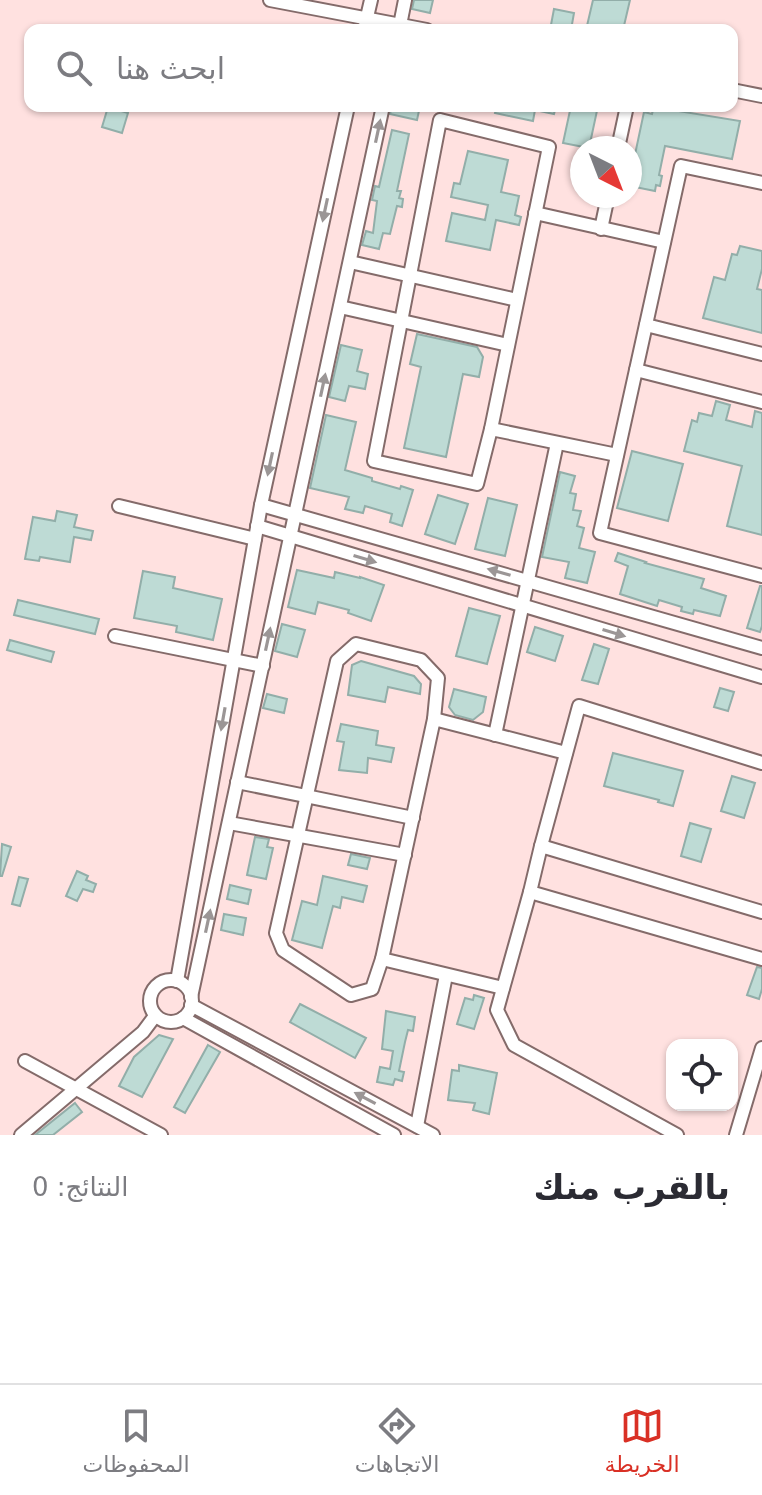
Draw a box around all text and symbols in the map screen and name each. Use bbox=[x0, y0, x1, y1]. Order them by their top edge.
search box bbox=[24, 24, 738, 112]
icon: search bbox=[52, 46, 96, 90]
text: ابحث هنا bbox=[116, 51, 225, 86]
one-way arrow bbox=[372, 118, 385, 143]
north arrow bbox=[570, 136, 642, 208]
one-way arrow bbox=[318, 197, 331, 222]
one-way arrow bbox=[317, 372, 330, 397]
one-way arrow bbox=[263, 451, 276, 476]
one-way arrow bbox=[354, 553, 378, 566]
one-way arrow bbox=[486, 565, 510, 578]
one-way arrow bbox=[262, 626, 275, 651]
one-way arrow bbox=[603, 627, 627, 640]
one-way arrow bbox=[216, 707, 228, 732]
one-way arrow bbox=[202, 908, 215, 933]
map controls bbox=[666, 1039, 738, 1111]
button: locate bbox=[666, 1039, 738, 1111]
one-way arrow bbox=[353, 1092, 376, 1105]
text: بالقرب منك bbox=[533, 1167, 730, 1207]
text: النتائج: 0 bbox=[32, 1172, 128, 1202]
tab: المحفوظات bbox=[83, 1404, 190, 1477]
tab: الاتجاهات bbox=[355, 1404, 439, 1477]
tab: الخريطة bbox=[604, 1404, 680, 1477]

